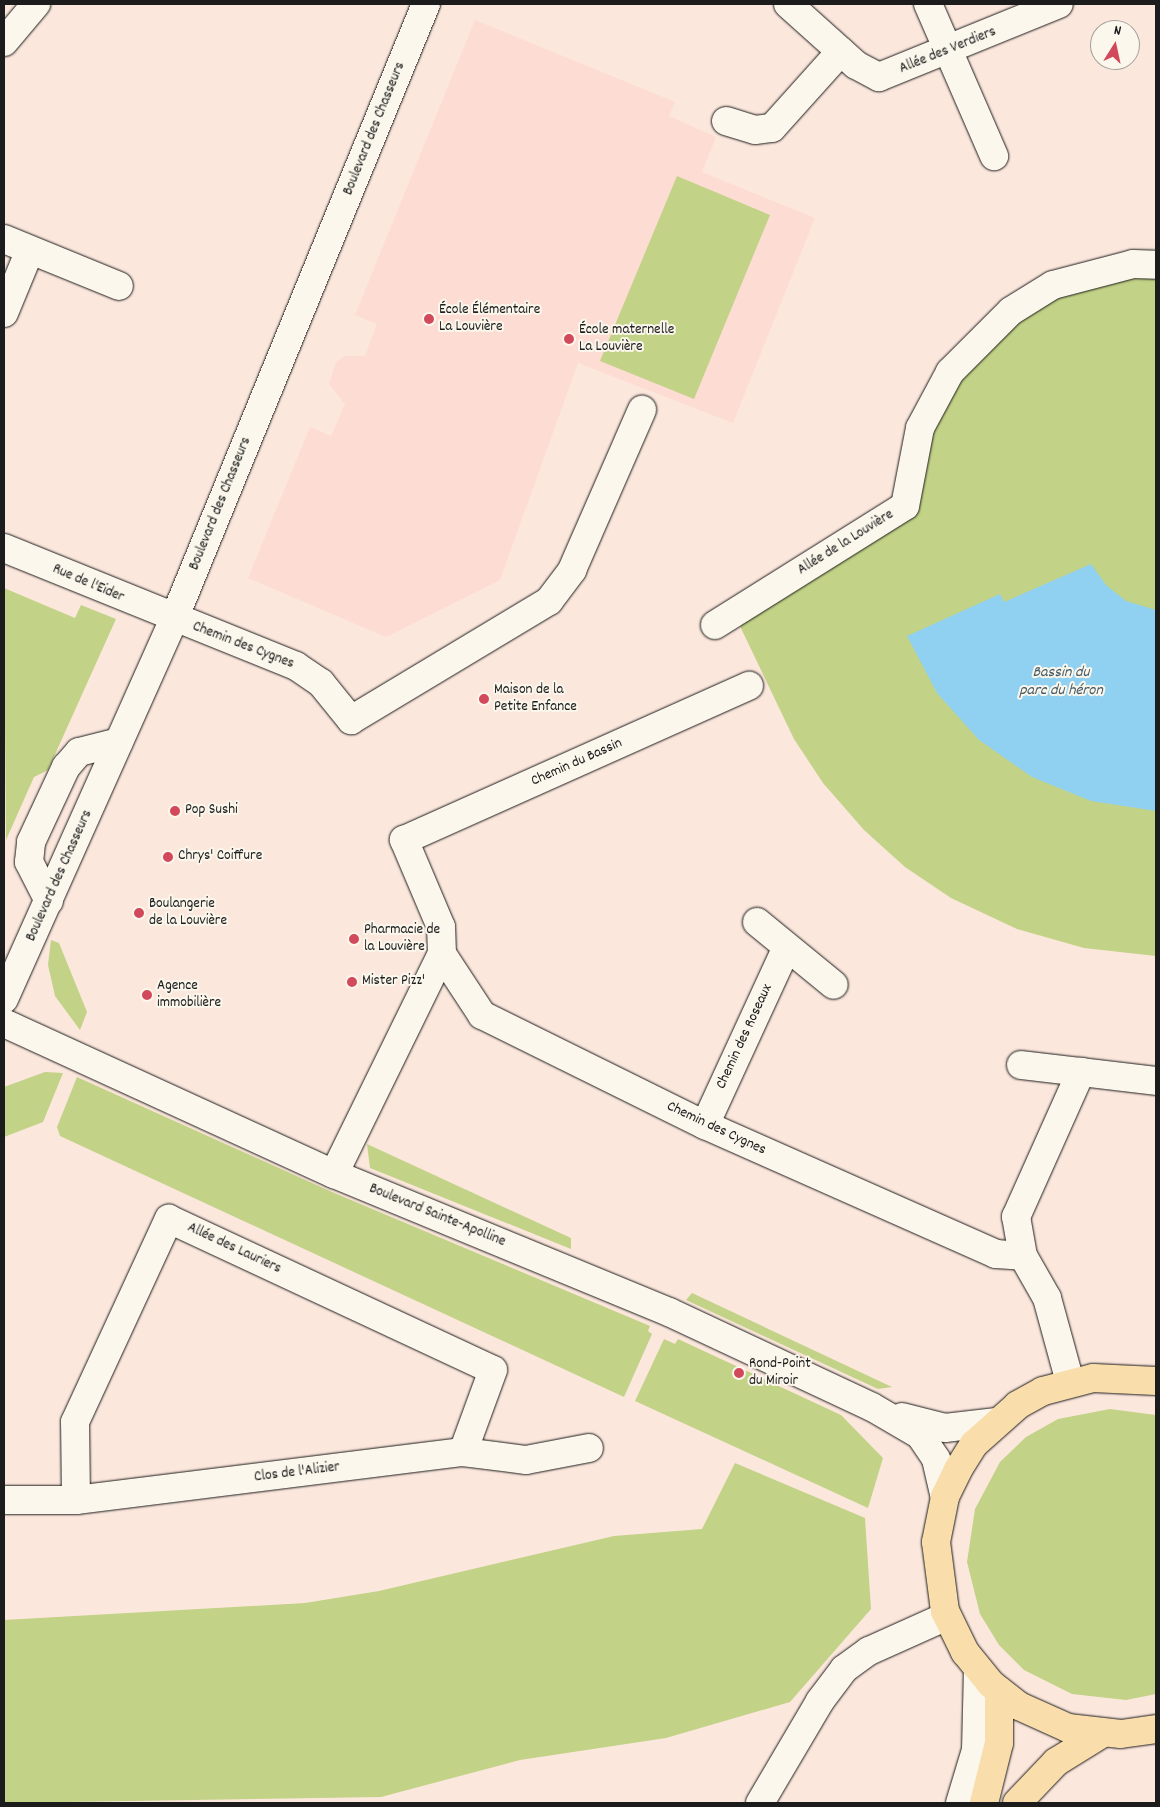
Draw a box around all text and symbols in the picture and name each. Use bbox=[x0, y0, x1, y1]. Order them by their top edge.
north arrow bbox=[1090, 20, 1140, 70]
text: N bbox=[1112, 21, 1123, 42]
street label: Allée des Verdiers bbox=[897, 23, 999, 79]
street label: Boulevard des Chasseurs bbox=[340, 60, 410, 198]
place label: École Élémentaire La Louvière bbox=[439, 301, 540, 336]
marker: École Élémentaire La Louvière bbox=[423, 313, 435, 325]
place label: École maternelle La Louvière bbox=[579, 321, 674, 356]
marker: École maternelle La Louvière bbox=[563, 333, 575, 345]
street label: Boulevard des Chasseurs bbox=[186, 435, 256, 573]
street label: Allée de la Louvière bbox=[795, 506, 897, 580]
street label: Rue de l'Eider bbox=[49, 561, 127, 607]
street label: Chemin des Cygnes bbox=[190, 618, 296, 674]
water label: Bassin du parc du héron bbox=[1019, 663, 1103, 701]
place label: Maison de la Petite Enfance bbox=[494, 681, 577, 716]
marker: Maison de la Petite Enfance bbox=[478, 693, 490, 705]
street label: Chemin du Bassin bbox=[529, 735, 625, 791]
place label: Pop Sushi bbox=[185, 802, 238, 820]
marker: Pop Sushi bbox=[169, 805, 181, 817]
street label: Boulevard des Chasseurs bbox=[23, 807, 97, 945]
place label: Chrys' Coiffure bbox=[178, 848, 262, 866]
marker: Chrys' Coiffure bbox=[162, 851, 174, 863]
place label: Boulangerie de la Louvière bbox=[149, 895, 227, 930]
marker: Boulangerie de la Louvière bbox=[133, 907, 145, 919]
place label: Pharmacie de la Louvière bbox=[364, 921, 440, 956]
marker: Pharmacie de la Louvière bbox=[348, 933, 360, 945]
place label: Mister Pizz' bbox=[362, 973, 425, 991]
marker: Mister Pizz' bbox=[346, 976, 358, 988]
place label: Agence immobilière bbox=[157, 977, 221, 1012]
street label: Chemin des Roseaux bbox=[713, 982, 777, 1092]
marker: Agence immobilière bbox=[141, 989, 153, 1001]
street label: Chemin des Cygnes bbox=[663, 1098, 769, 1160]
street label: Boulevard Sainte-Apolline bbox=[366, 1180, 508, 1252]
street label: Allée des Lauriers bbox=[184, 1219, 284, 1279]
place label: Rond-Point du Miroir bbox=[749, 1355, 811, 1390]
marker: Rond-Point du Miroir bbox=[733, 1367, 745, 1379]
street label: Clos de l'Alizier bbox=[253, 1459, 341, 1487]

